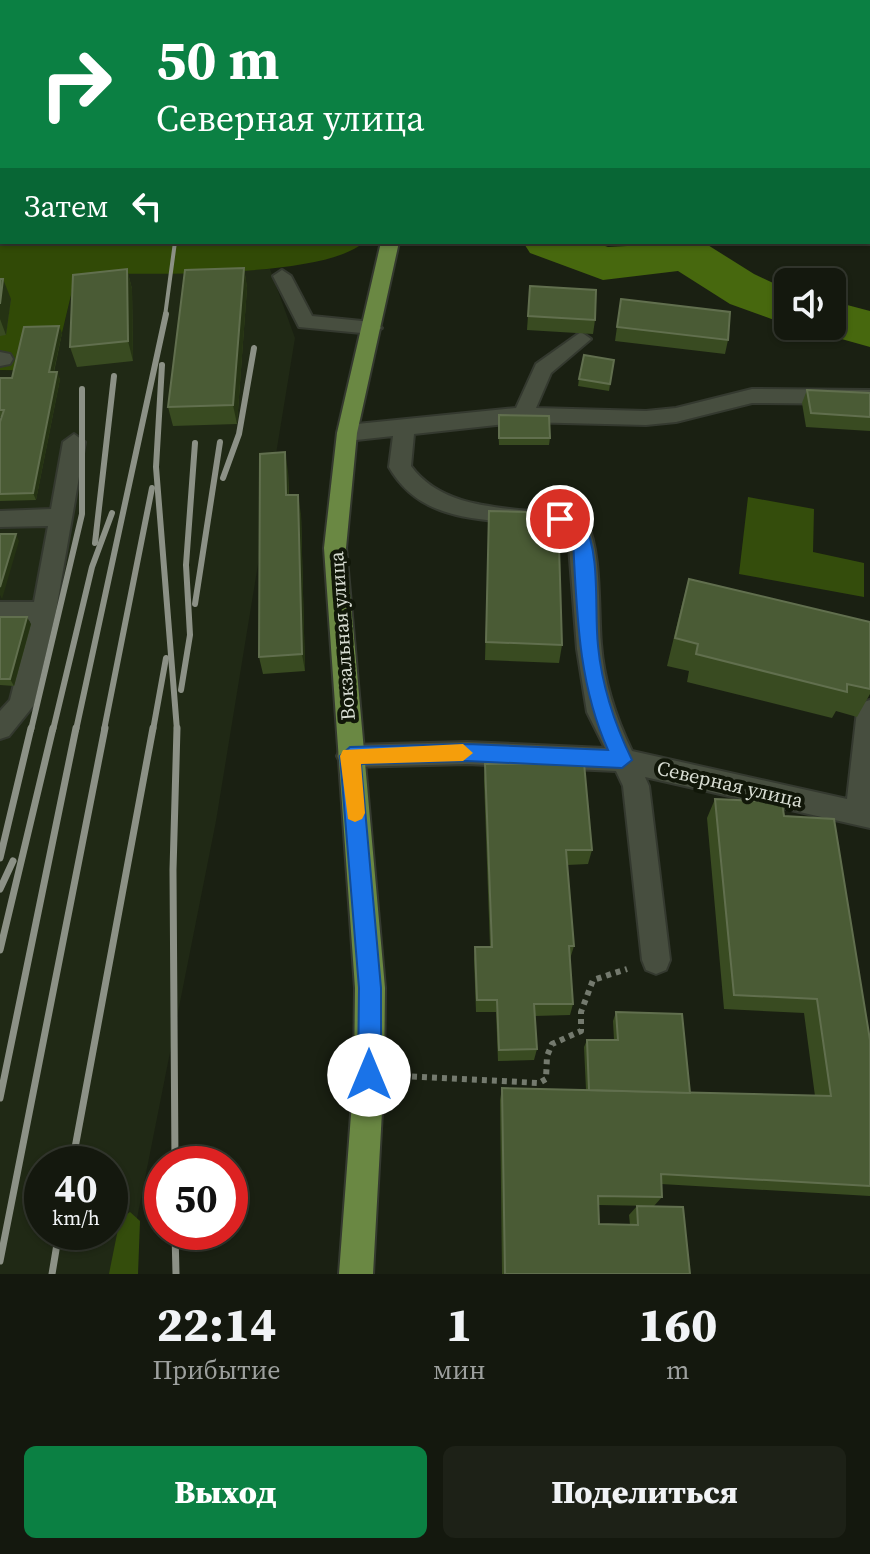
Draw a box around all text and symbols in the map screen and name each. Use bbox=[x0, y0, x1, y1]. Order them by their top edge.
text: 50 m bbox=[156, 21, 279, 98]
icon: right bbox=[24, 32, 128, 136]
text: Северная улица bbox=[156, 94, 425, 143]
icon: left bbox=[125, 184, 169, 228]
text: Затем bbox=[24, 186, 109, 227]
map controls bbox=[774, 268, 846, 340]
button: sound bbox=[774, 268, 846, 340]
pin bbox=[526, 485, 594, 553]
icon: arrive bbox=[538, 497, 582, 541]
street label: Вокзальная улица bbox=[322, 550, 362, 722]
street label: Северная улица bbox=[654, 754, 807, 815]
position arrow bbox=[327, 1033, 411, 1117]
speed limit sign: 50 bbox=[144, 1146, 248, 1250]
text: 40 bbox=[54, 1161, 98, 1215]
text: km/h bbox=[52, 1204, 100, 1232]
text: 22:14 bbox=[156, 1291, 277, 1357]
text: 1 bbox=[446, 1291, 472, 1357]
text: 160 bbox=[638, 1291, 717, 1357]
text: Прибытие bbox=[153, 1352, 280, 1388]
text: мин bbox=[433, 1352, 486, 1388]
text: m bbox=[666, 1352, 689, 1388]
button: Выход bbox=[24, 1446, 427, 1538]
button: Поделиться bbox=[443, 1446, 846, 1538]

